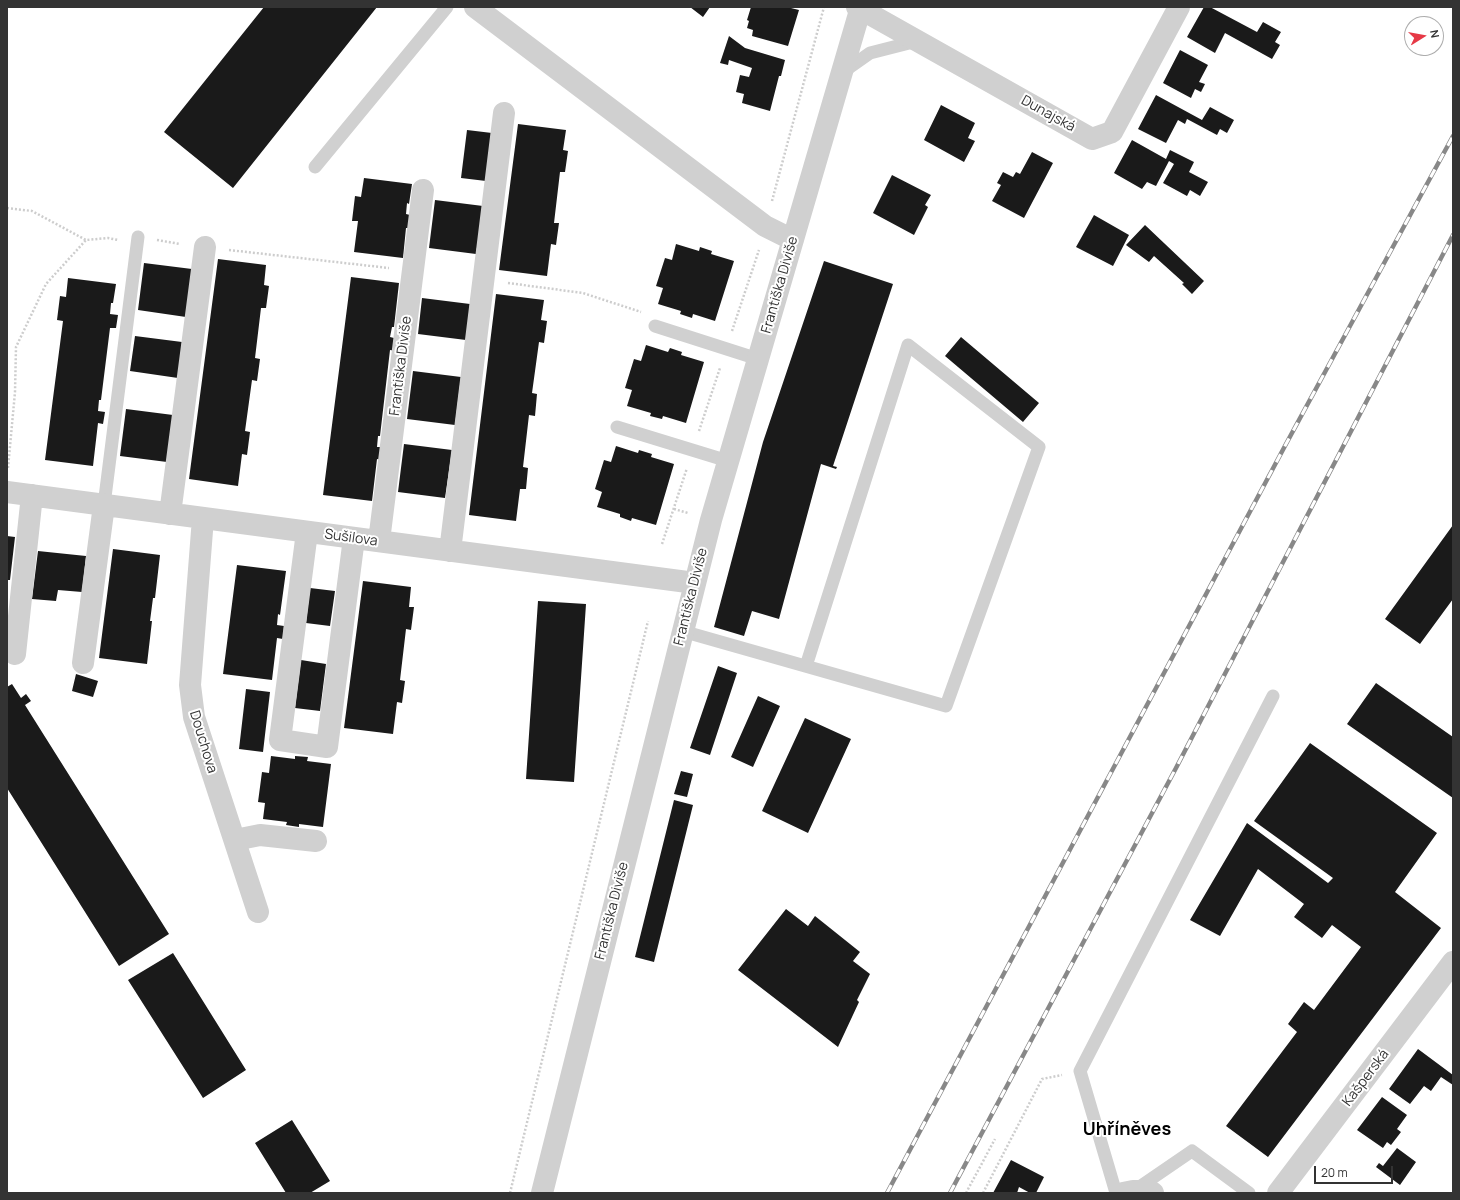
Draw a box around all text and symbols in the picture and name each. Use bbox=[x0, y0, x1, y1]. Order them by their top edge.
north arrow bbox=[1404, 16, 1444, 56]
text: N bbox=[1427, 28, 1443, 39]
street label: Dunajská bbox=[1018, 92, 1078, 136]
street label: Františka Diviše bbox=[758, 235, 802, 335]
street label: Františka Diviše bbox=[387, 315, 415, 417]
street label: Sušilova bbox=[323, 526, 379, 550]
street label: Františka Diviše bbox=[671, 546, 711, 648]
street label: Douchova bbox=[186, 709, 220, 775]
street label: Františka Diviše bbox=[592, 860, 632, 962]
street label: Kašperská bbox=[1339, 1046, 1393, 1110]
district label: Uhříněves bbox=[1083, 1119, 1171, 1141]
scale bar bbox=[1316, 1158, 1395, 1184]
text: 20 m bbox=[1321, 1164, 1348, 1181]

